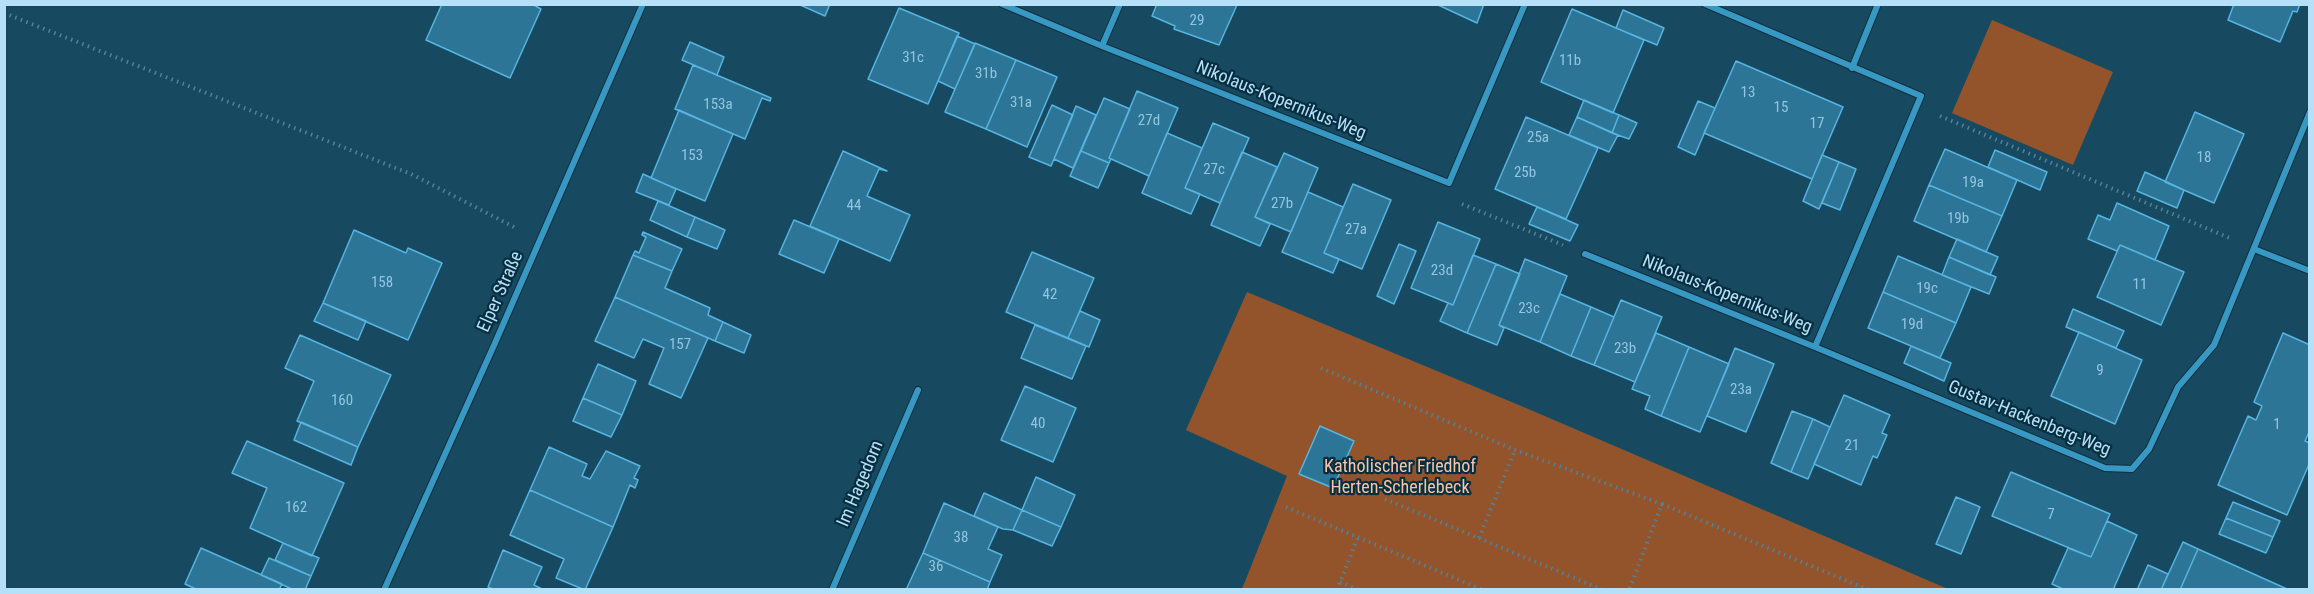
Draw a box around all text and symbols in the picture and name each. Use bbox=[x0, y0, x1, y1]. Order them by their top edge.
house number: 29 bbox=[1190, 12, 1204, 30]
house number: 31c bbox=[902, 49, 924, 67]
house number: 11b bbox=[1559, 52, 1581, 70]
street label: Nikolaus-Kopernikus-Weg bbox=[1193, 57, 1369, 145]
house number: 31b bbox=[975, 65, 997, 83]
house number: 13 bbox=[1741, 84, 1755, 102]
house number: 31a bbox=[1010, 94, 1032, 112]
house number: 153a bbox=[703, 96, 733, 114]
house number: 15 bbox=[1774, 99, 1788, 117]
house number: 27d bbox=[1138, 112, 1160, 130]
house number: 17 bbox=[1810, 115, 1824, 133]
house number: 25a bbox=[1527, 129, 1549, 147]
house number: 153 bbox=[681, 147, 703, 165]
house number: 18 bbox=[2197, 149, 2211, 167]
house number: 27c bbox=[1203, 161, 1225, 179]
house number: 25b bbox=[1514, 164, 1536, 182]
house number: 19a bbox=[1962, 174, 1984, 192]
house number: 27b bbox=[1271, 195, 1293, 213]
house number: 44 bbox=[847, 197, 861, 215]
house number: 19b bbox=[1947, 210, 1969, 228]
house number: 27a bbox=[1345, 221, 1367, 239]
street label: Elper Straße bbox=[474, 248, 528, 336]
street label: Nikolaus-Kopernikus-Weg bbox=[1639, 251, 1815, 339]
house number: 23d bbox=[1431, 262, 1453, 280]
house number: 158 bbox=[371, 274, 393, 292]
house number: 11 bbox=[2133, 276, 2147, 294]
house number: 19c bbox=[1916, 280, 1938, 298]
house number: 42 bbox=[1043, 286, 1057, 304]
house number: 23c bbox=[1518, 300, 1540, 318]
house number: 19d bbox=[1901, 316, 1923, 334]
house number: 157 bbox=[669, 336, 691, 354]
house number: 23b bbox=[1614, 340, 1636, 358]
house number: 9 bbox=[2096, 362, 2104, 380]
street label: Gustav-Hackenberg-Weg bbox=[1945, 376, 2113, 462]
house number: 23a bbox=[1730, 381, 1752, 399]
house number: 160 bbox=[331, 392, 353, 410]
house number: 40 bbox=[1031, 415, 1045, 433]
house number: 1 bbox=[2273, 416, 2281, 434]
house number: 21 bbox=[1845, 437, 1859, 455]
street label: Im Hagedorn bbox=[833, 438, 889, 530]
park label: Katholischer Friedhof Herten-Scherlebeck bbox=[1324, 456, 1476, 498]
house number: 162 bbox=[285, 499, 307, 517]
house number: 7 bbox=[2047, 506, 2055, 524]
house number: 38 bbox=[954, 529, 968, 547]
house number: 36 bbox=[929, 558, 943, 576]

